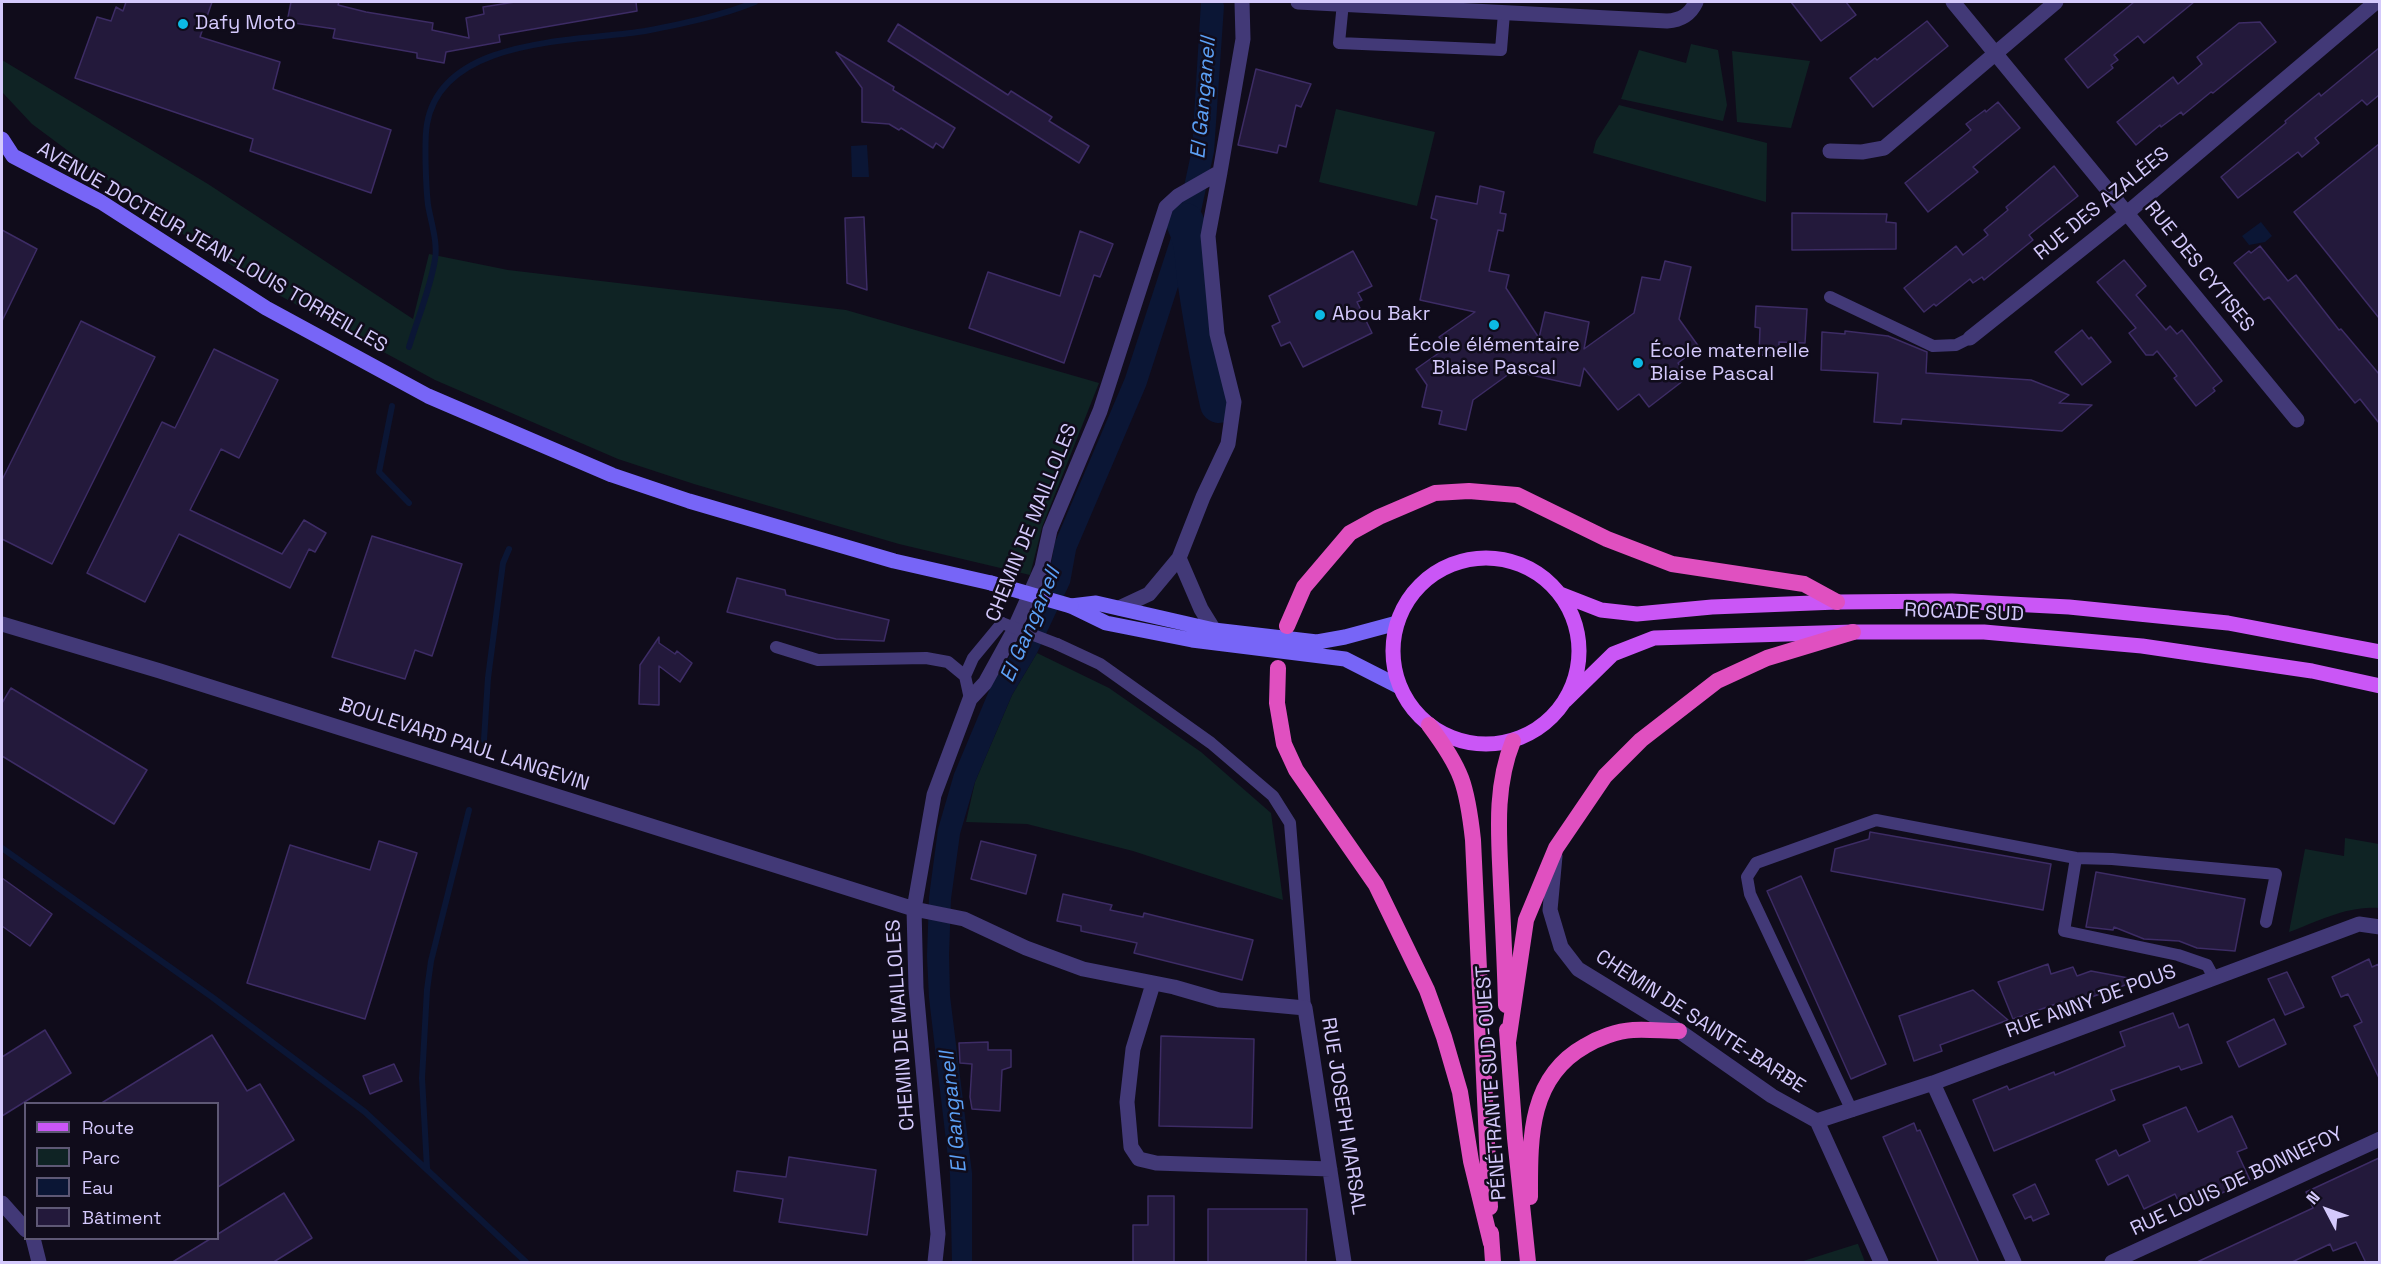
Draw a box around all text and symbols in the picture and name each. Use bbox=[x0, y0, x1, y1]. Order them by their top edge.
place label: Dafy Moto bbox=[195, 12, 296, 36]
marker: Dafy Moto bbox=[176, 17, 190, 31]
water label: El Ganganell bbox=[1186, 36, 1222, 160]
street label: AVENUE DOCTEUR JEAN-LOUIS TORREILLES bbox=[33, 138, 391, 358]
street label: RUE DES AZALÉES bbox=[2030, 142, 2174, 266]
street label: RUE DES CYTISES bbox=[2139, 197, 2259, 337]
place label: Abou Bakr bbox=[1332, 303, 1430, 327]
marker: Abou Bakr bbox=[1313, 308, 1327, 322]
marker: École élémentaire Blaise Pascal bbox=[1487, 318, 1501, 332]
place label: École élémentaire Blaise Pascal bbox=[1408, 334, 1580, 381]
place label: École maternelle Blaise Pascal bbox=[1650, 340, 1809, 387]
marker: École maternelle Blaise Pascal bbox=[1631, 356, 1645, 370]
street label: CHEMIN DE MAILLOLES bbox=[981, 420, 1083, 626]
water label: El Ganganell bbox=[996, 564, 1066, 686]
street label: ROCADE SUD bbox=[1904, 599, 2024, 627]
street label: BOULEVARD PAUL LANGEVIN bbox=[336, 693, 592, 797]
street label: CHEMIN DE MAILLOLES bbox=[882, 919, 920, 1131]
street label: CHEMIN DE SAINTE-BARBE bbox=[1591, 945, 1809, 1099]
street label: RUE ANNY DE POUS bbox=[2003, 960, 2179, 1044]
street label: PÉNÉTRANTE SUD-OUEST bbox=[1472, 965, 1512, 1201]
street label: RUE JOSEPH MARSAL bbox=[1316, 1016, 1370, 1216]
water label: El Ganganell bbox=[935, 1050, 973, 1174]
legend bbox=[24, 1102, 219, 1240]
text: Route bbox=[82, 1116, 134, 1139]
street label: RUE LOUIS DE BONNEFOY bbox=[2127, 1122, 2347, 1242]
text: Parc bbox=[82, 1146, 120, 1169]
text: Eau bbox=[82, 1176, 113, 1199]
north arrow bbox=[2297, 1180, 2357, 1240]
text: Bâtiment bbox=[82, 1206, 162, 1229]

